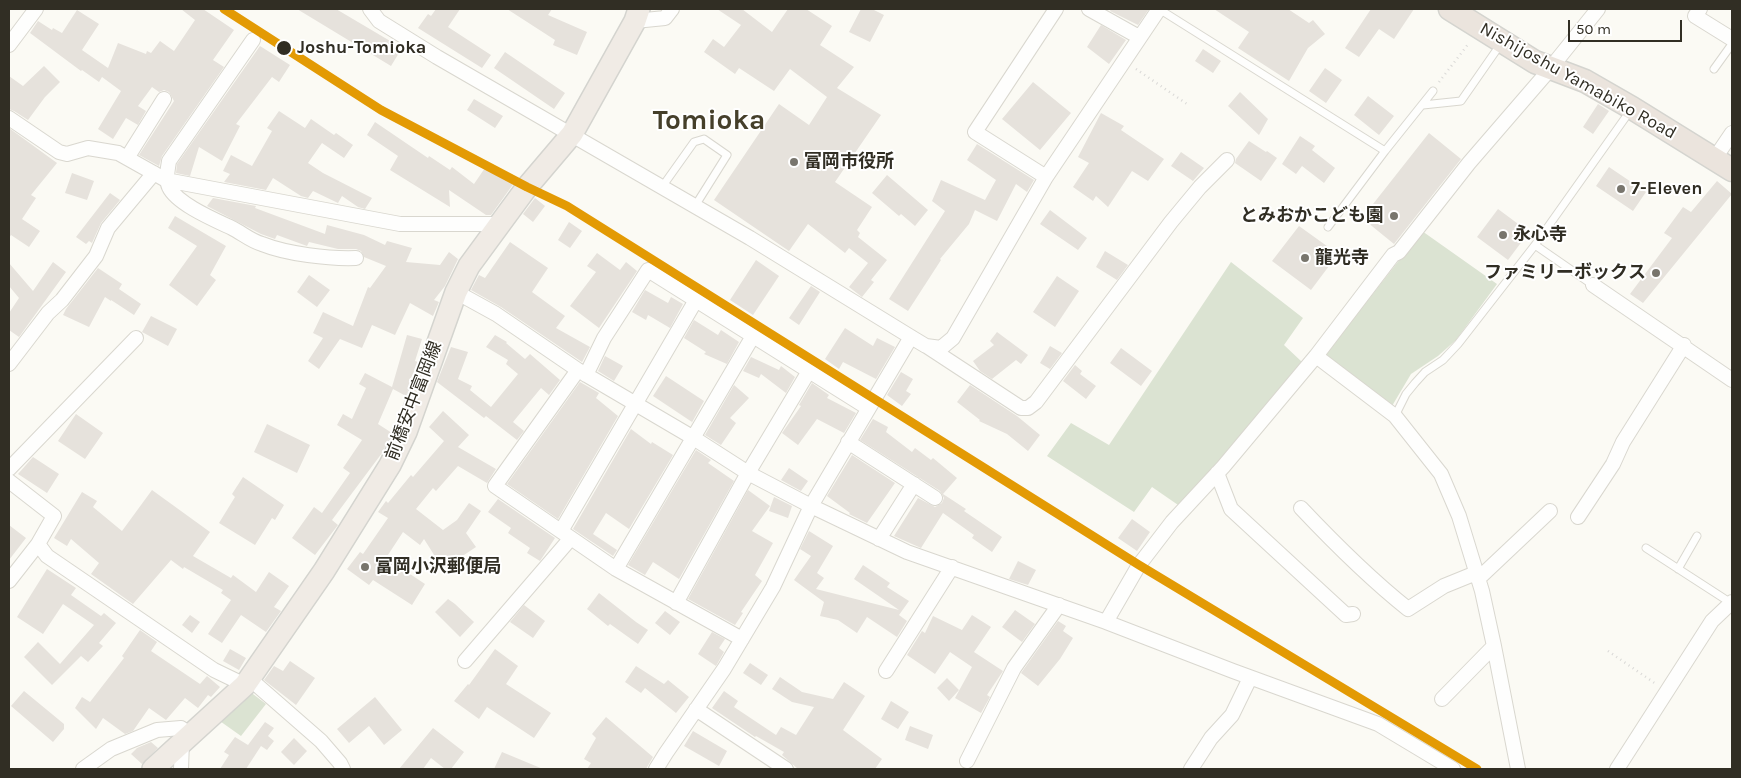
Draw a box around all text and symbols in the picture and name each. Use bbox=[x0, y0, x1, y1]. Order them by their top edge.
scale bar bbox=[1571, 10, 1685, 42]
street label: Nishijoshu Yamabiko Road bbox=[1476, 18, 1680, 144]
text: 50 m bbox=[1576, 20, 1611, 38]
place label: Joshu-Tomioka bbox=[297, 37, 426, 59]
marker: Joshu-Tomioka bbox=[275, 39, 293, 57]
district label: Tomioka bbox=[653, 104, 765, 138]
place label: 富岡市役所 bbox=[804, 151, 894, 173]
marker: 富岡市役所 bbox=[788, 156, 800, 168]
place label: 7-Eleven bbox=[1631, 178, 1702, 200]
marker: 7-Eleven bbox=[1615, 183, 1627, 195]
place label: とみおかこども園 bbox=[1240, 205, 1384, 227]
marker: とみおかこども園 bbox=[1388, 210, 1400, 222]
place label: 永心寺 bbox=[1513, 224, 1567, 246]
marker: 永心寺 bbox=[1497, 229, 1509, 241]
place label: 龍光寺 bbox=[1315, 247, 1369, 269]
marker: 龍光寺 bbox=[1299, 252, 1311, 264]
place label: ファミリーボックス bbox=[1484, 262, 1646, 284]
marker: ファミリーボックス bbox=[1650, 267, 1662, 279]
street label: 前橋安中富岡線 bbox=[381, 338, 447, 464]
place label: 富岡小沢郵便局 bbox=[375, 556, 501, 578]
marker: 富岡小沢郵便局 bbox=[359, 561, 371, 573]

